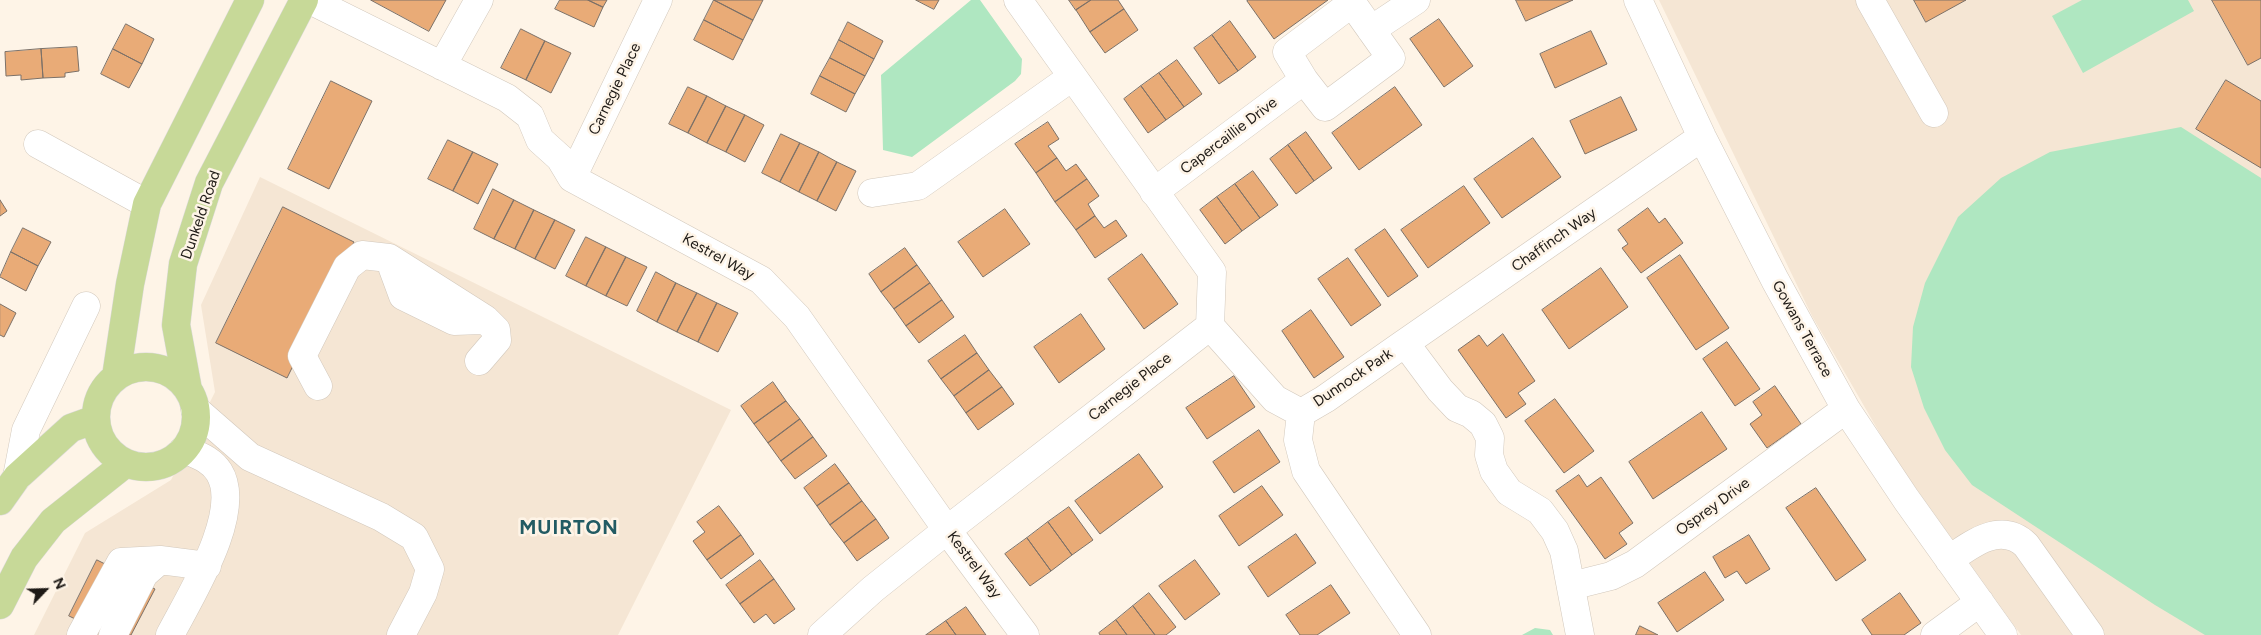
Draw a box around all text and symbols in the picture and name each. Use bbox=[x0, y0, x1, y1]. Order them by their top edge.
street label: Carnegie Place bbox=[585, 40, 645, 138]
street label: Capercaillie Drive bbox=[1177, 94, 1281, 178]
street label: Dunkeld Road bbox=[177, 168, 225, 262]
street label: Chaffinch Way bbox=[1508, 204, 1600, 276]
street label: Kestrel Way bbox=[679, 230, 757, 284]
street label: Gowans Terrace bbox=[1768, 277, 1836, 381]
street label: Dunnock Park bbox=[1310, 345, 1396, 411]
street label: Carnegie Place bbox=[1085, 349, 1175, 425]
street label: Osprey Drive bbox=[1673, 474, 1753, 540]
district label: MUIRTON bbox=[518, 516, 620, 540]
street label: Kestrel Way bbox=[943, 528, 1005, 602]
north arrow bbox=[20, 565, 70, 615]
text: N bbox=[49, 575, 69, 592]

